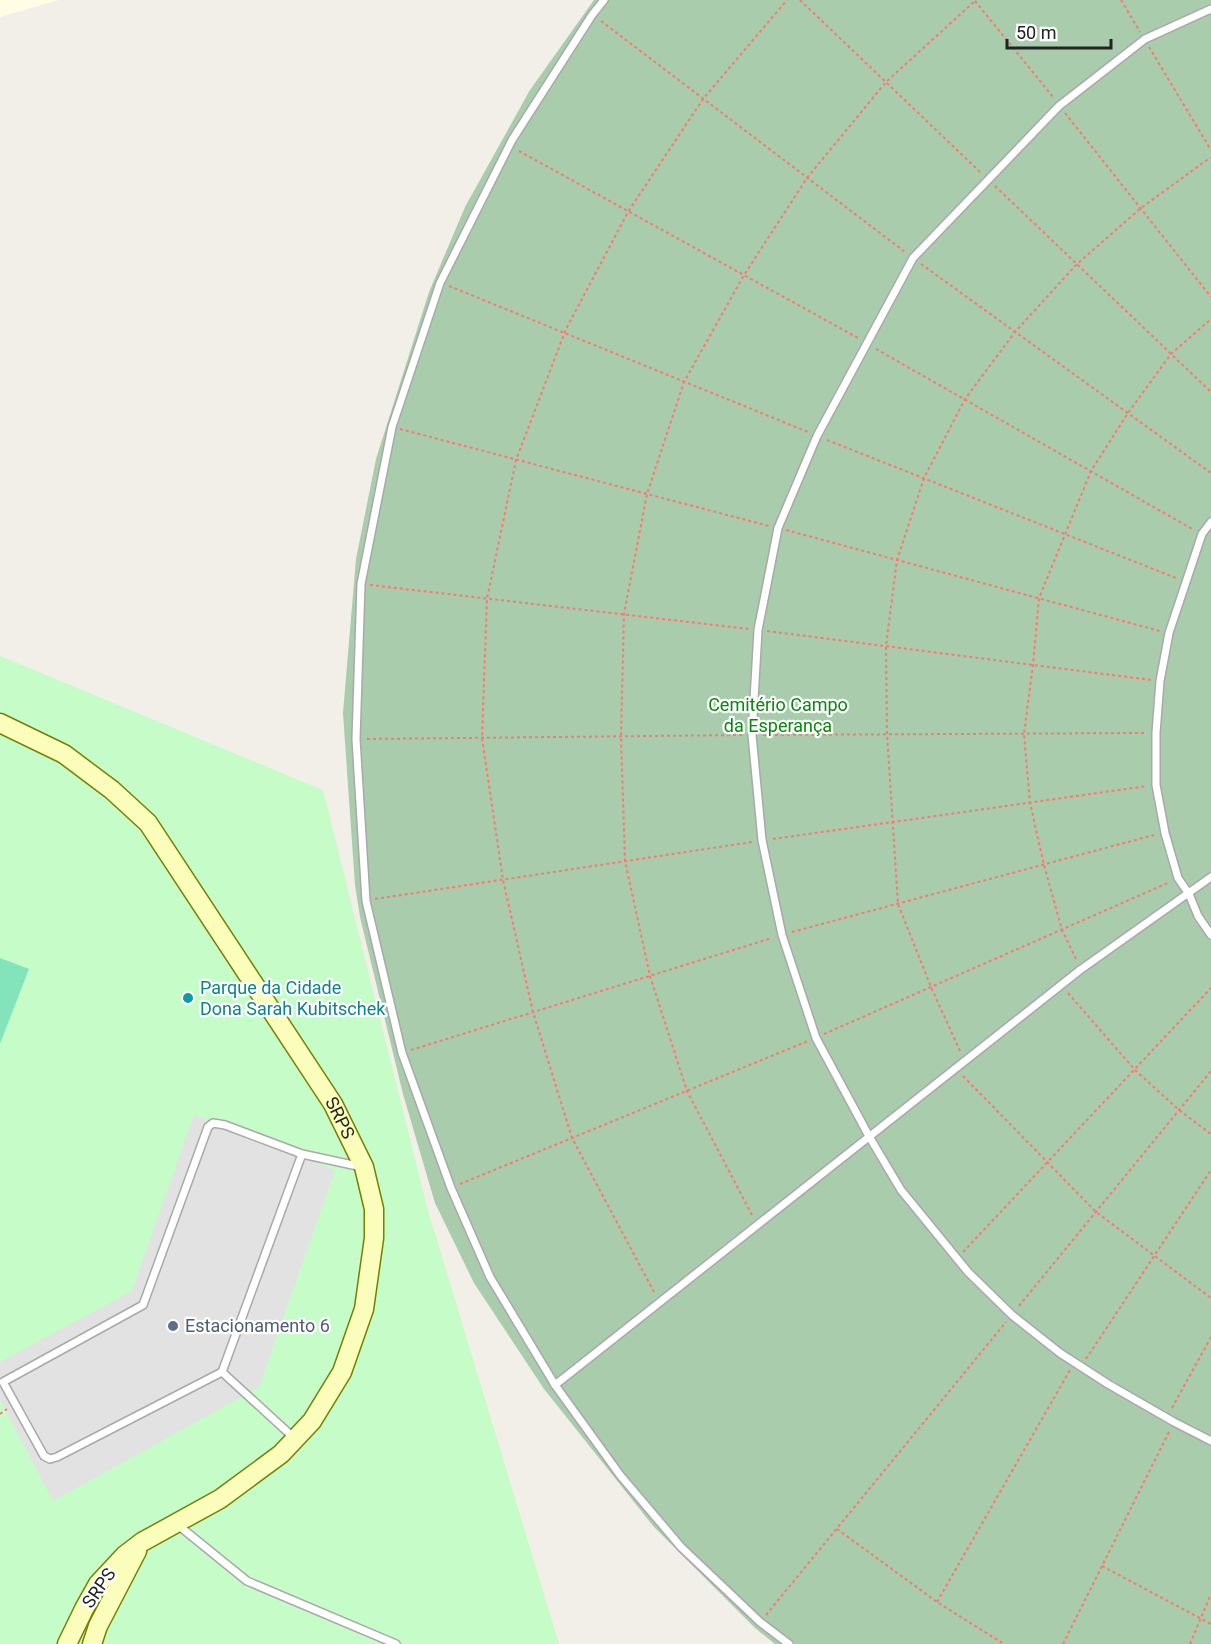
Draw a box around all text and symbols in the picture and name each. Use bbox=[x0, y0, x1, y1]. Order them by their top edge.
scale bar bbox=[1007, 12, 1110, 50]
text: 50 m bbox=[1016, 22, 1056, 43]
park label: Cemitério Campo da Esperança bbox=[708, 694, 848, 736]
place label: Parque da Cidade Dona Sarah Kubitschek bbox=[200, 977, 386, 1019]
marker: Parque da Cidade Dona Sarah Kubitschek bbox=[181, 991, 195, 1005]
street label: SRPS bbox=[321, 1093, 360, 1142]
place label: Estacionamento 6 bbox=[185, 1315, 330, 1336]
marker: Estacionamento 6 bbox=[166, 1319, 180, 1333]
street label: SRPS bbox=[77, 1563, 120, 1612]

